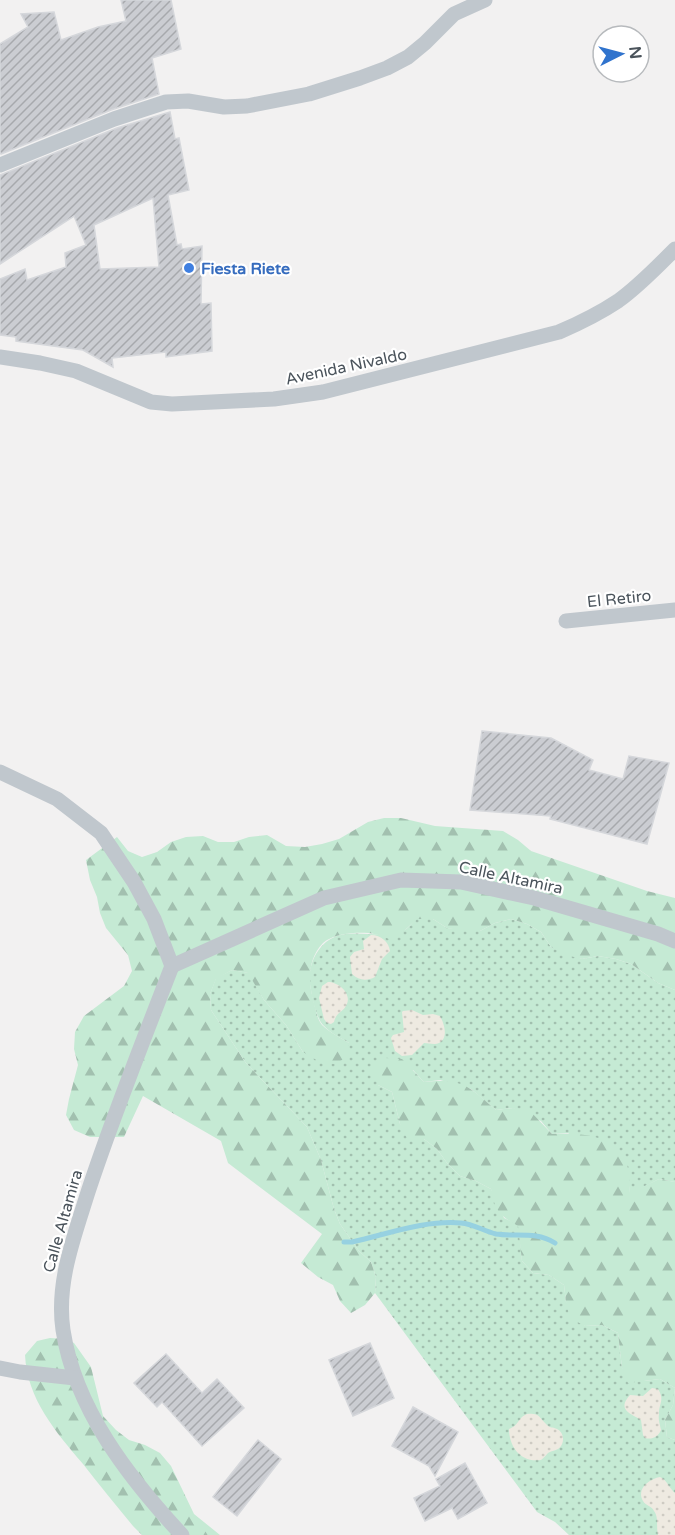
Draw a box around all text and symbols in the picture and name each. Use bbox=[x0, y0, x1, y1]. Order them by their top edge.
north arrow bbox=[591, 24, 651, 84]
text: N bbox=[624, 45, 646, 60]
place label: Fiesta Riete bbox=[201, 259, 290, 279]
marker: Fiesta Riete bbox=[182, 261, 196, 275]
street label: Avenida Nivaldo bbox=[284, 344, 409, 390]
street label: El Retiro bbox=[586, 586, 652, 612]
street label: Calle Altamira bbox=[457, 857, 565, 899]
street label: Calle Altamira bbox=[39, 1168, 87, 1275]

